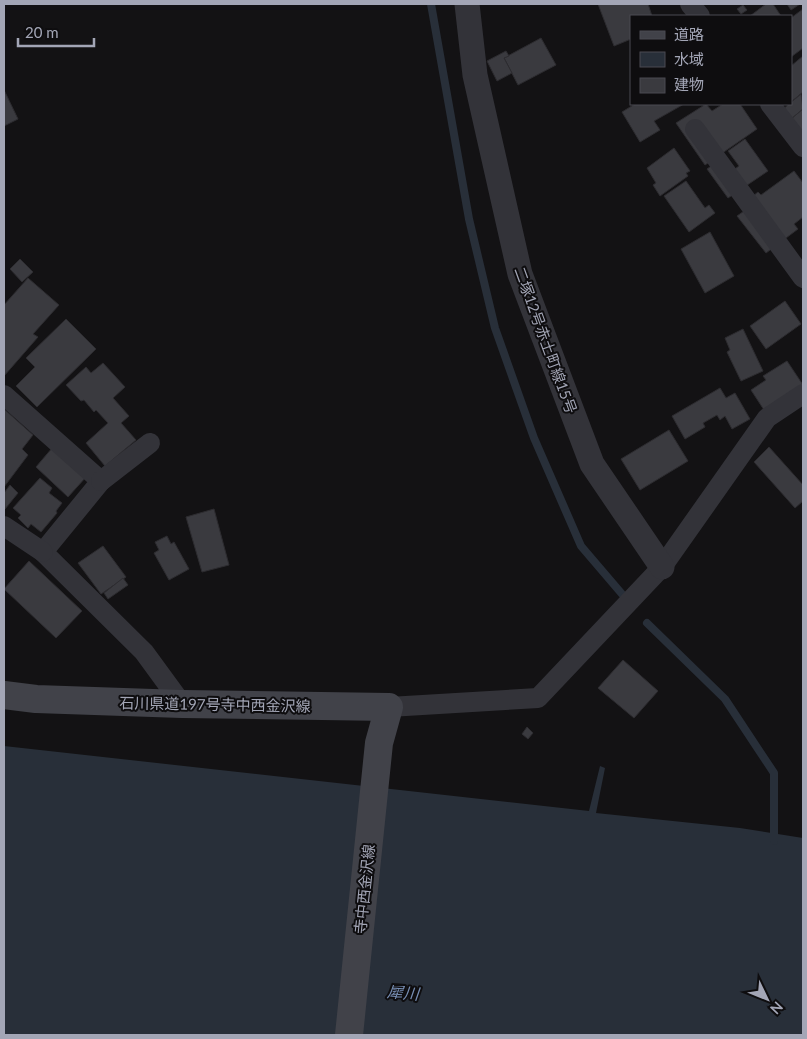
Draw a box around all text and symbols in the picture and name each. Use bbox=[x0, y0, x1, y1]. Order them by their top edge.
scale bar bbox=[18, 15, 94, 47]
legend bbox=[630, 15, 792, 105]
text: 20 m bbox=[25, 23, 59, 41]
text: 道路 bbox=[674, 25, 704, 43]
text: 水域 bbox=[674, 50, 704, 68]
text: 建物 bbox=[674, 75, 704, 93]
street label: 二塚12号赤土町線15号 bbox=[511, 264, 581, 416]
street label: 石川県道197号寺中西金沢線 bbox=[119, 693, 311, 715]
street label: 寺中西金沢線 bbox=[350, 843, 378, 935]
north arrow bbox=[742, 974, 792, 1024]
water label: 犀川 bbox=[386, 981, 422, 1003]
text: N bbox=[767, 998, 787, 1018]

